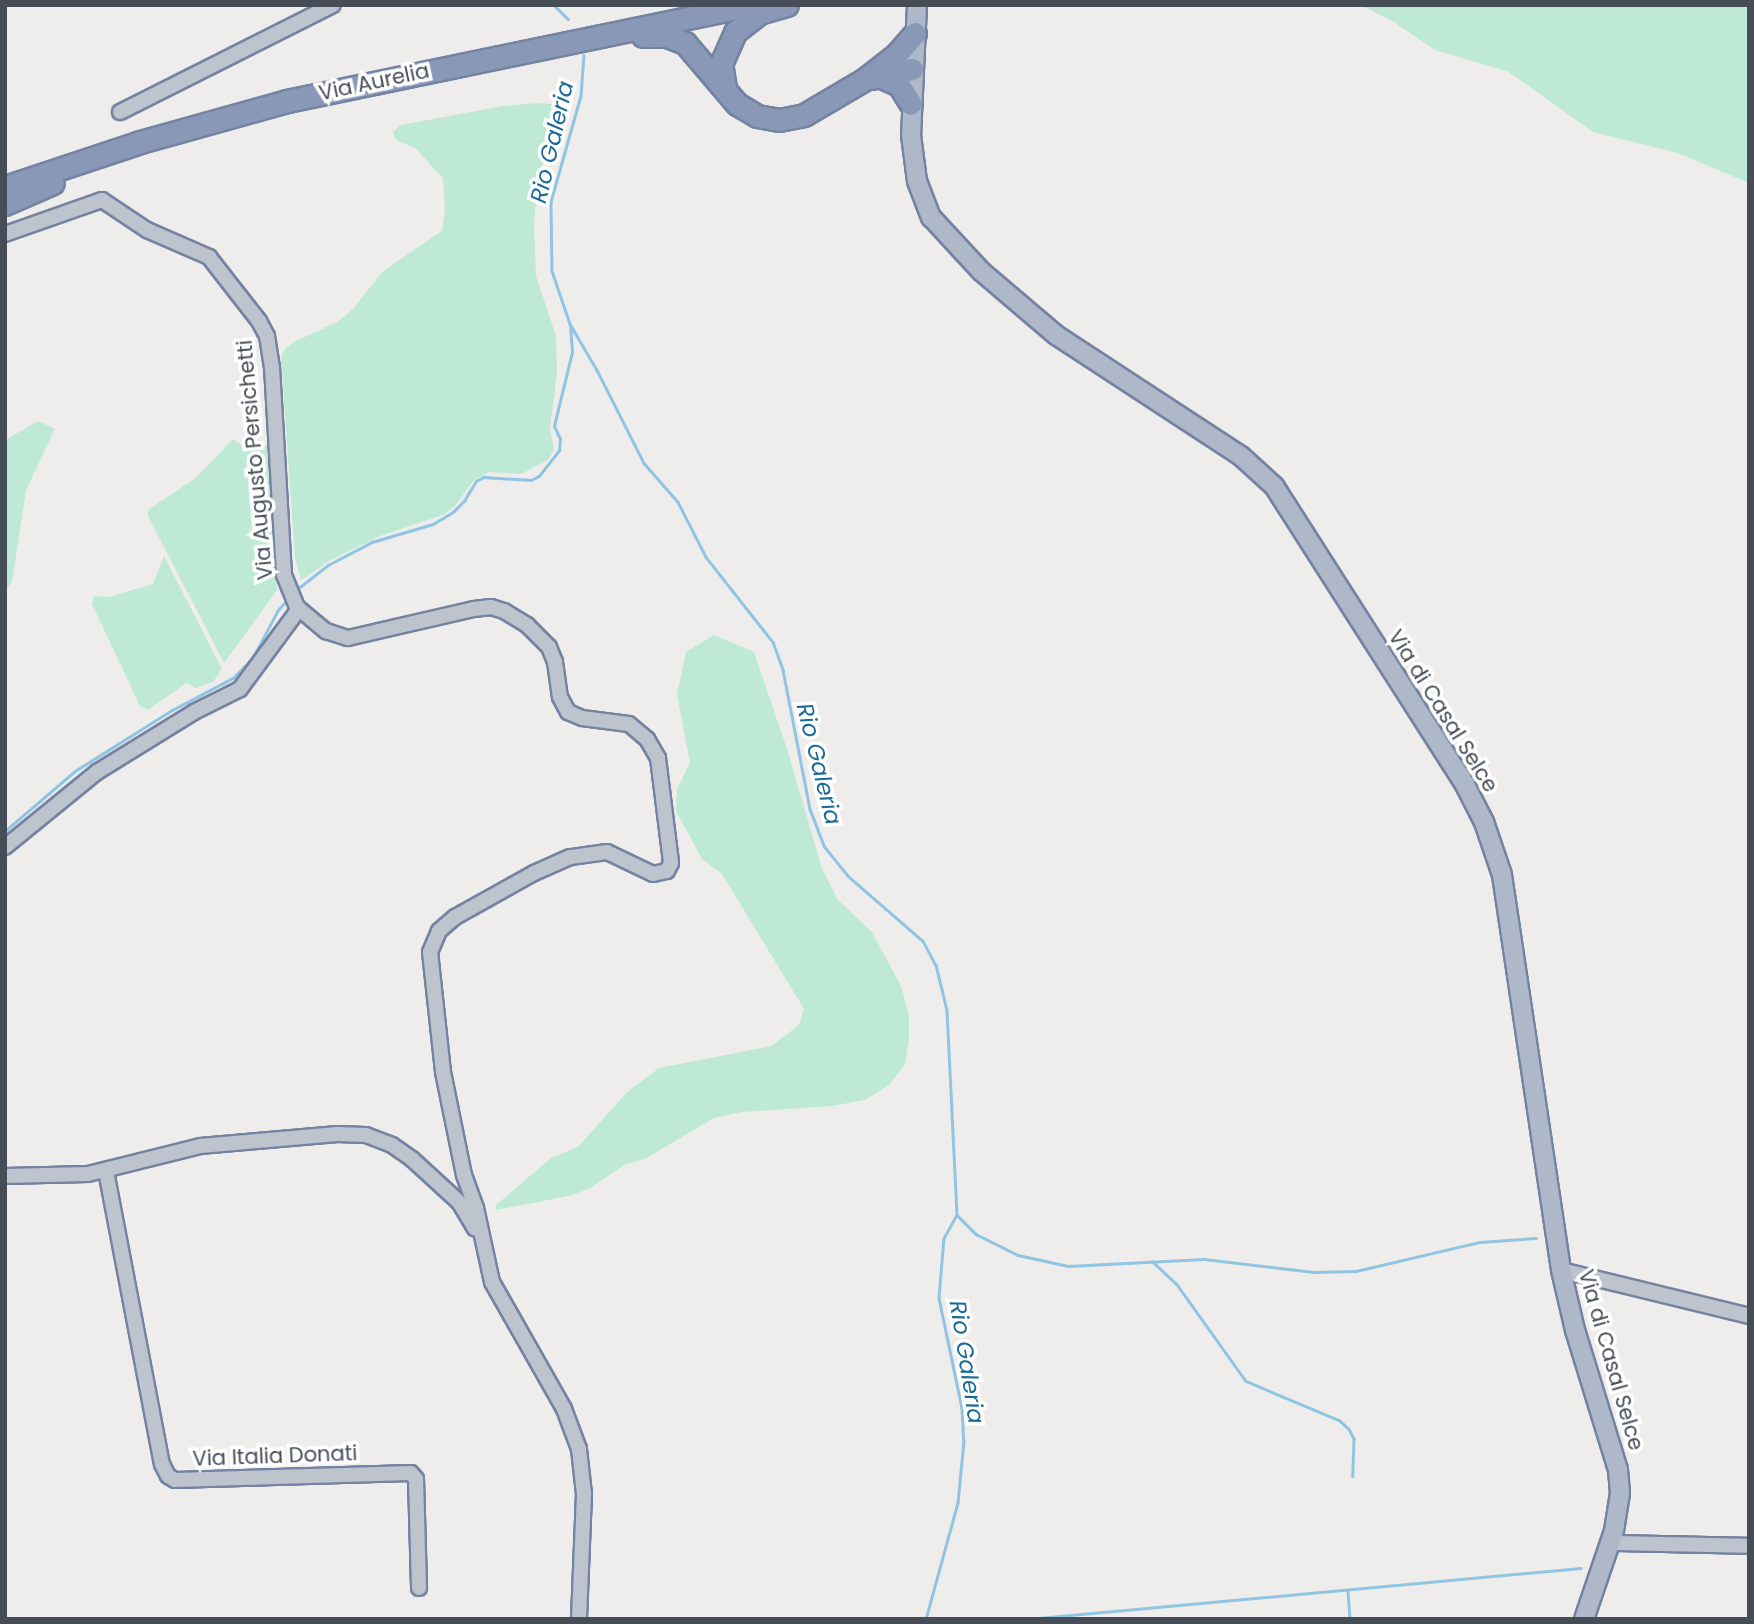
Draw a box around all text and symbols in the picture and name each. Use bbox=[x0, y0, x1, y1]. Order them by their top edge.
street label: Via Aurelia bbox=[317, 58, 431, 106]
water label: Rio Galeria bbox=[525, 78, 579, 206]
street label: Via Augusto Persichetti bbox=[232, 339, 278, 581]
street label: Via di Casal Selce bbox=[1383, 625, 1503, 797]
water label: Rio Galeria bbox=[791, 700, 847, 828]
street label: Via di Casal Selce bbox=[1573, 1267, 1649, 1453]
water label: Rio Galeria bbox=[944, 1298, 990, 1426]
street label: Via Italia Donati bbox=[192, 1441, 358, 1471]

